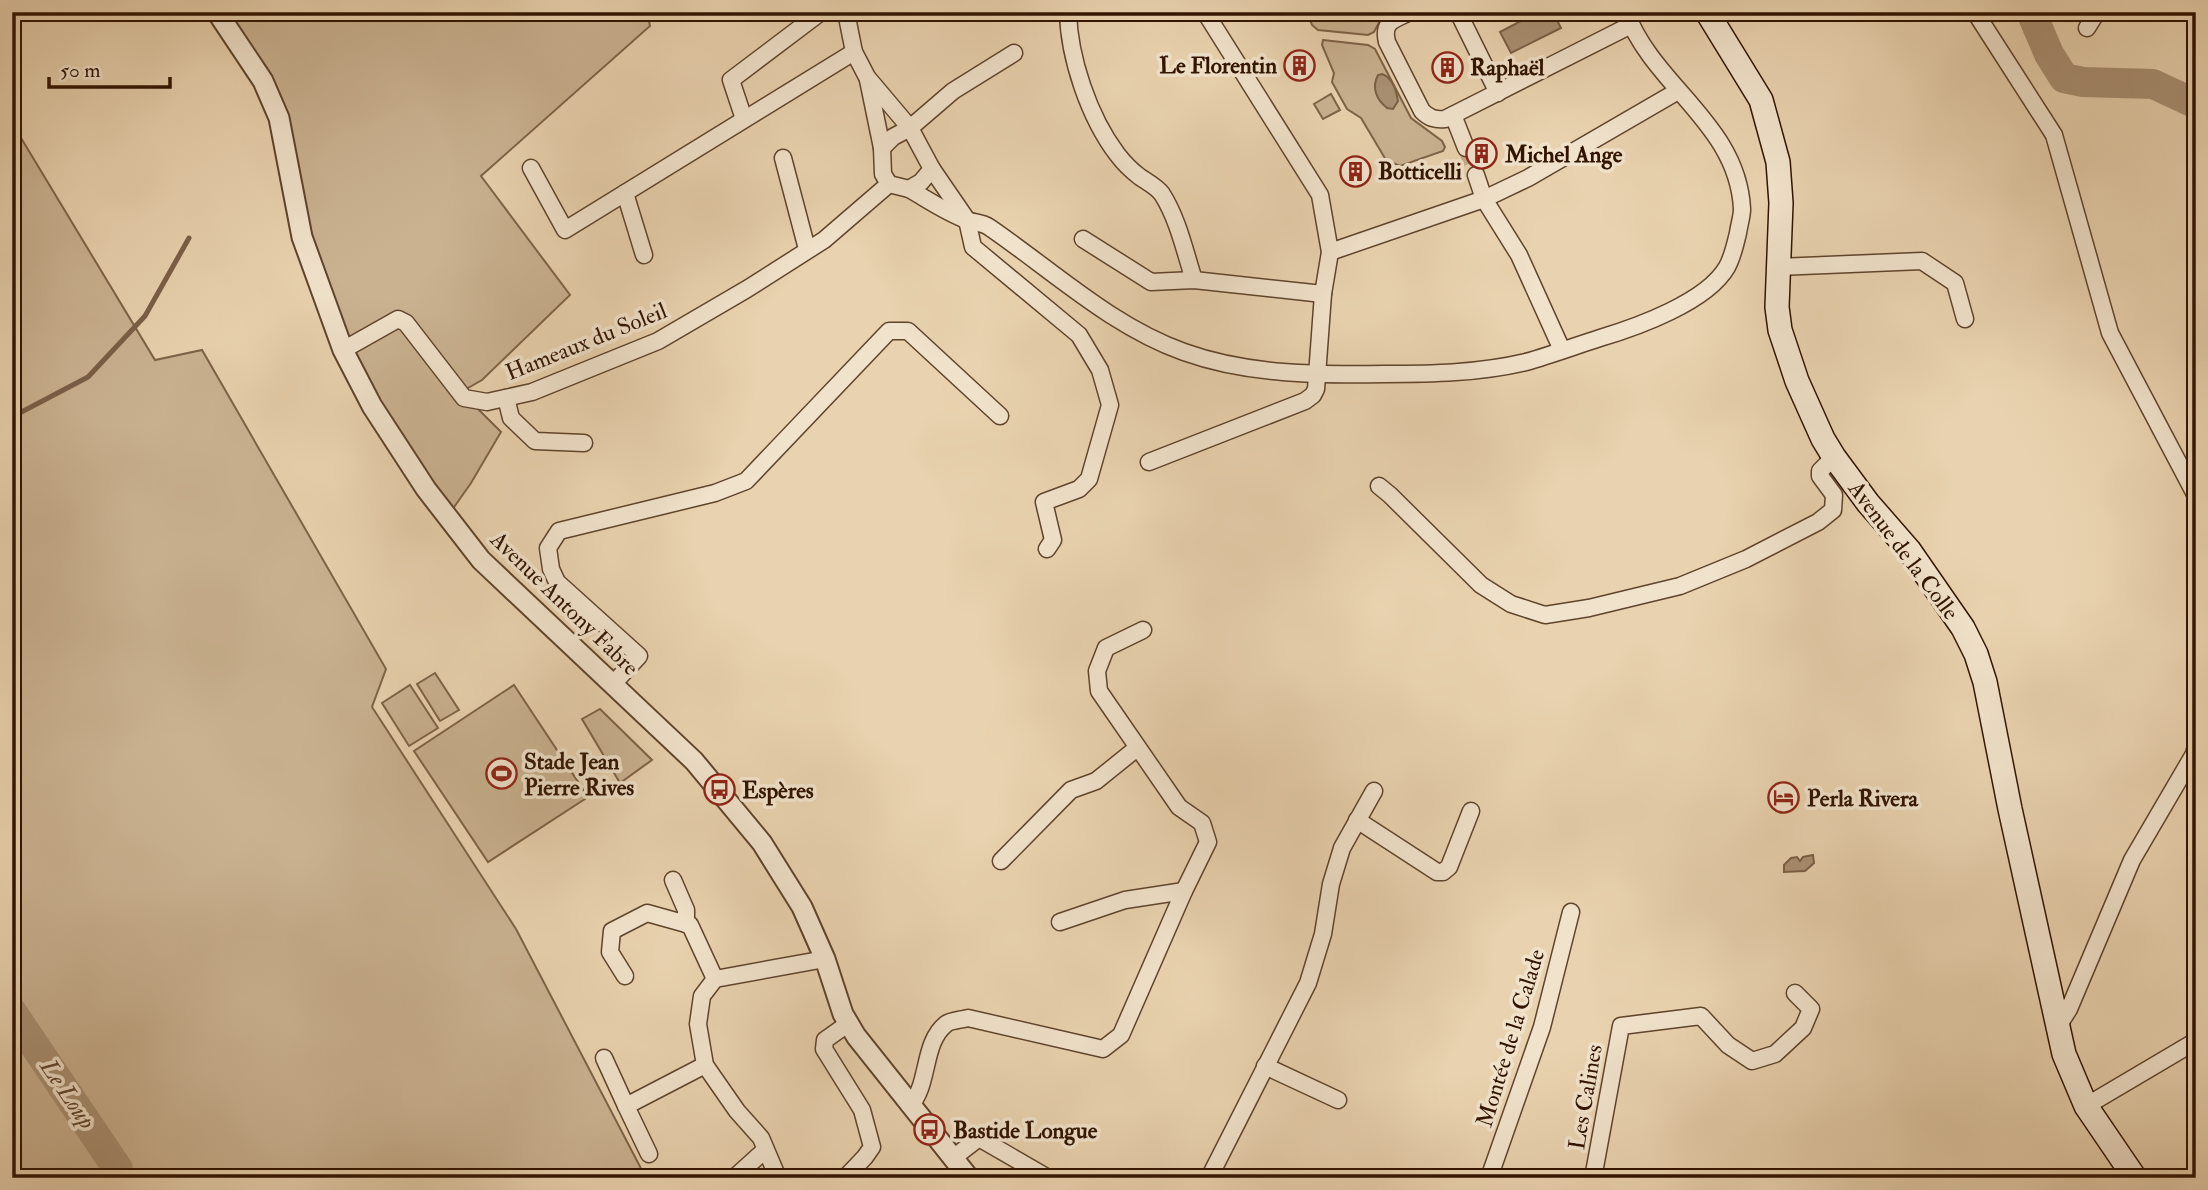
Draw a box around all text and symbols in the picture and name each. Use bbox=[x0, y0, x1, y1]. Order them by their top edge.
scale bar bbox=[49, 46, 170, 90]
building icon: Le Florentin bbox=[1283, 48, 1317, 82]
building icon: Raphaël bbox=[1430, 50, 1464, 84]
place label: Le Florentin bbox=[1159, 51, 1277, 80]
place label: Raphaël bbox=[1470, 53, 1546, 83]
text: 50 m bbox=[60, 57, 101, 84]
building icon: Michel Ange bbox=[1465, 137, 1499, 171]
place label: Michel Ange bbox=[1504, 140, 1623, 170]
building icon: Botticelli bbox=[1338, 154, 1372, 188]
place label: Botticelli bbox=[1378, 157, 1462, 186]
street label: Hameaux du Soleil bbox=[501, 296, 671, 387]
street label: Avenue de la Colle bbox=[1841, 474, 1966, 626]
street label: Avenue Antony Fabre bbox=[484, 524, 645, 682]
place label: Stade Jean Pierre Rives bbox=[524, 747, 634, 802]
sports icon: Stade Jean Pierre Rives bbox=[484, 757, 518, 791]
bus stop icon: Espères bbox=[702, 773, 736, 807]
place label: Espères bbox=[742, 776, 814, 806]
hotel icon: Perla Rivera bbox=[1767, 781, 1801, 815]
place label: Perla Rivera bbox=[1807, 784, 1920, 813]
street label: Montée de la Calade bbox=[1470, 945, 1551, 1131]
street label: Les Calines bbox=[1562, 1042, 1609, 1152]
water label: Le Loup bbox=[32, 1052, 102, 1135]
bus stop icon: Bastide Longue bbox=[913, 1113, 947, 1147]
place label: Bastide Longue bbox=[953, 1116, 1098, 1146]

